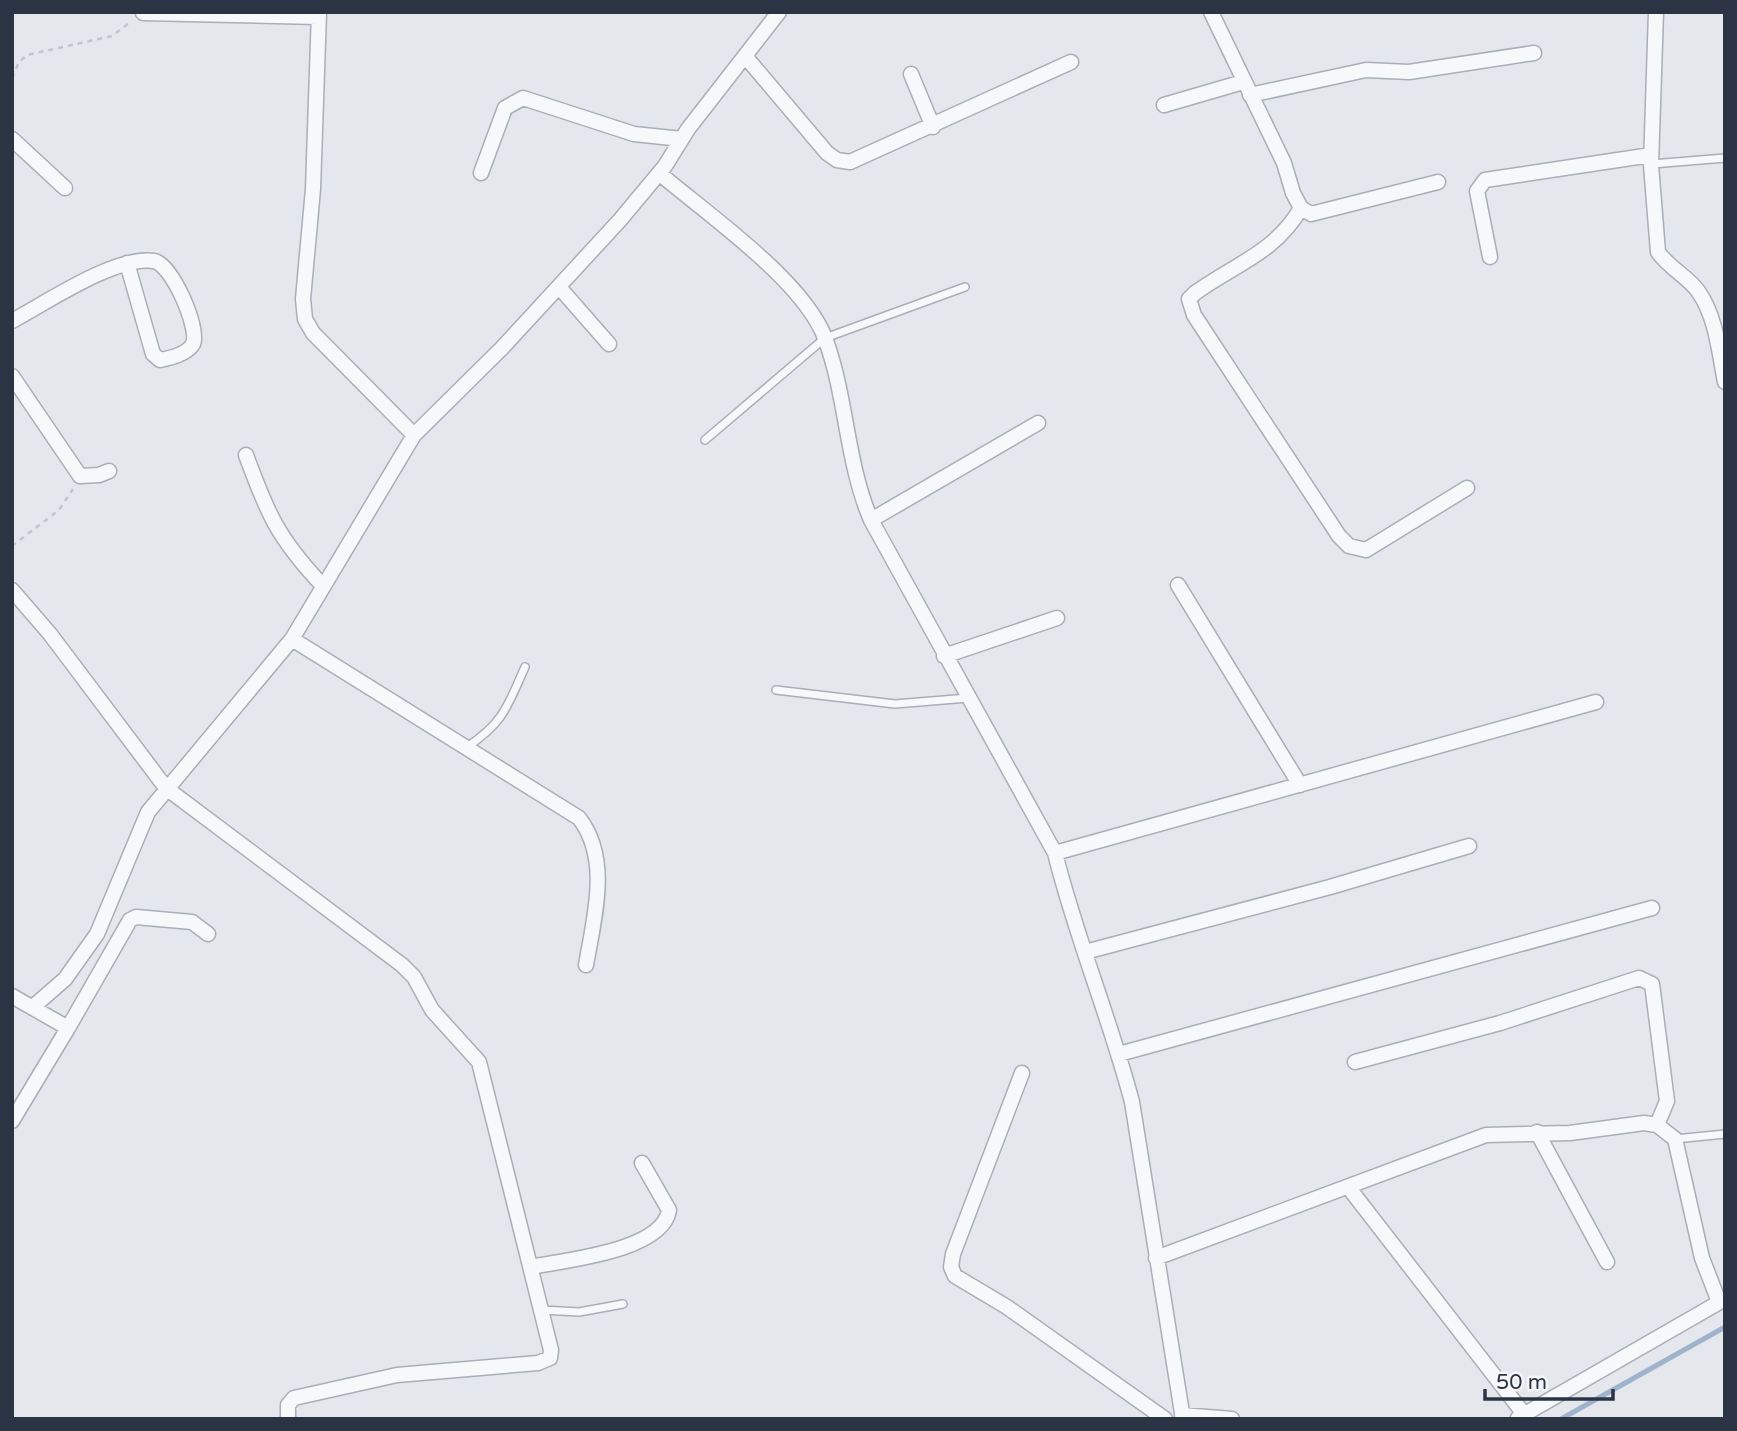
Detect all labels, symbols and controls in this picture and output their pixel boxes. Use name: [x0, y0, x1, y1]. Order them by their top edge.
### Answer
scale bar: [1485, 1358, 1613, 1402]
text: 50 m: [1496, 1370, 1547, 1395]

